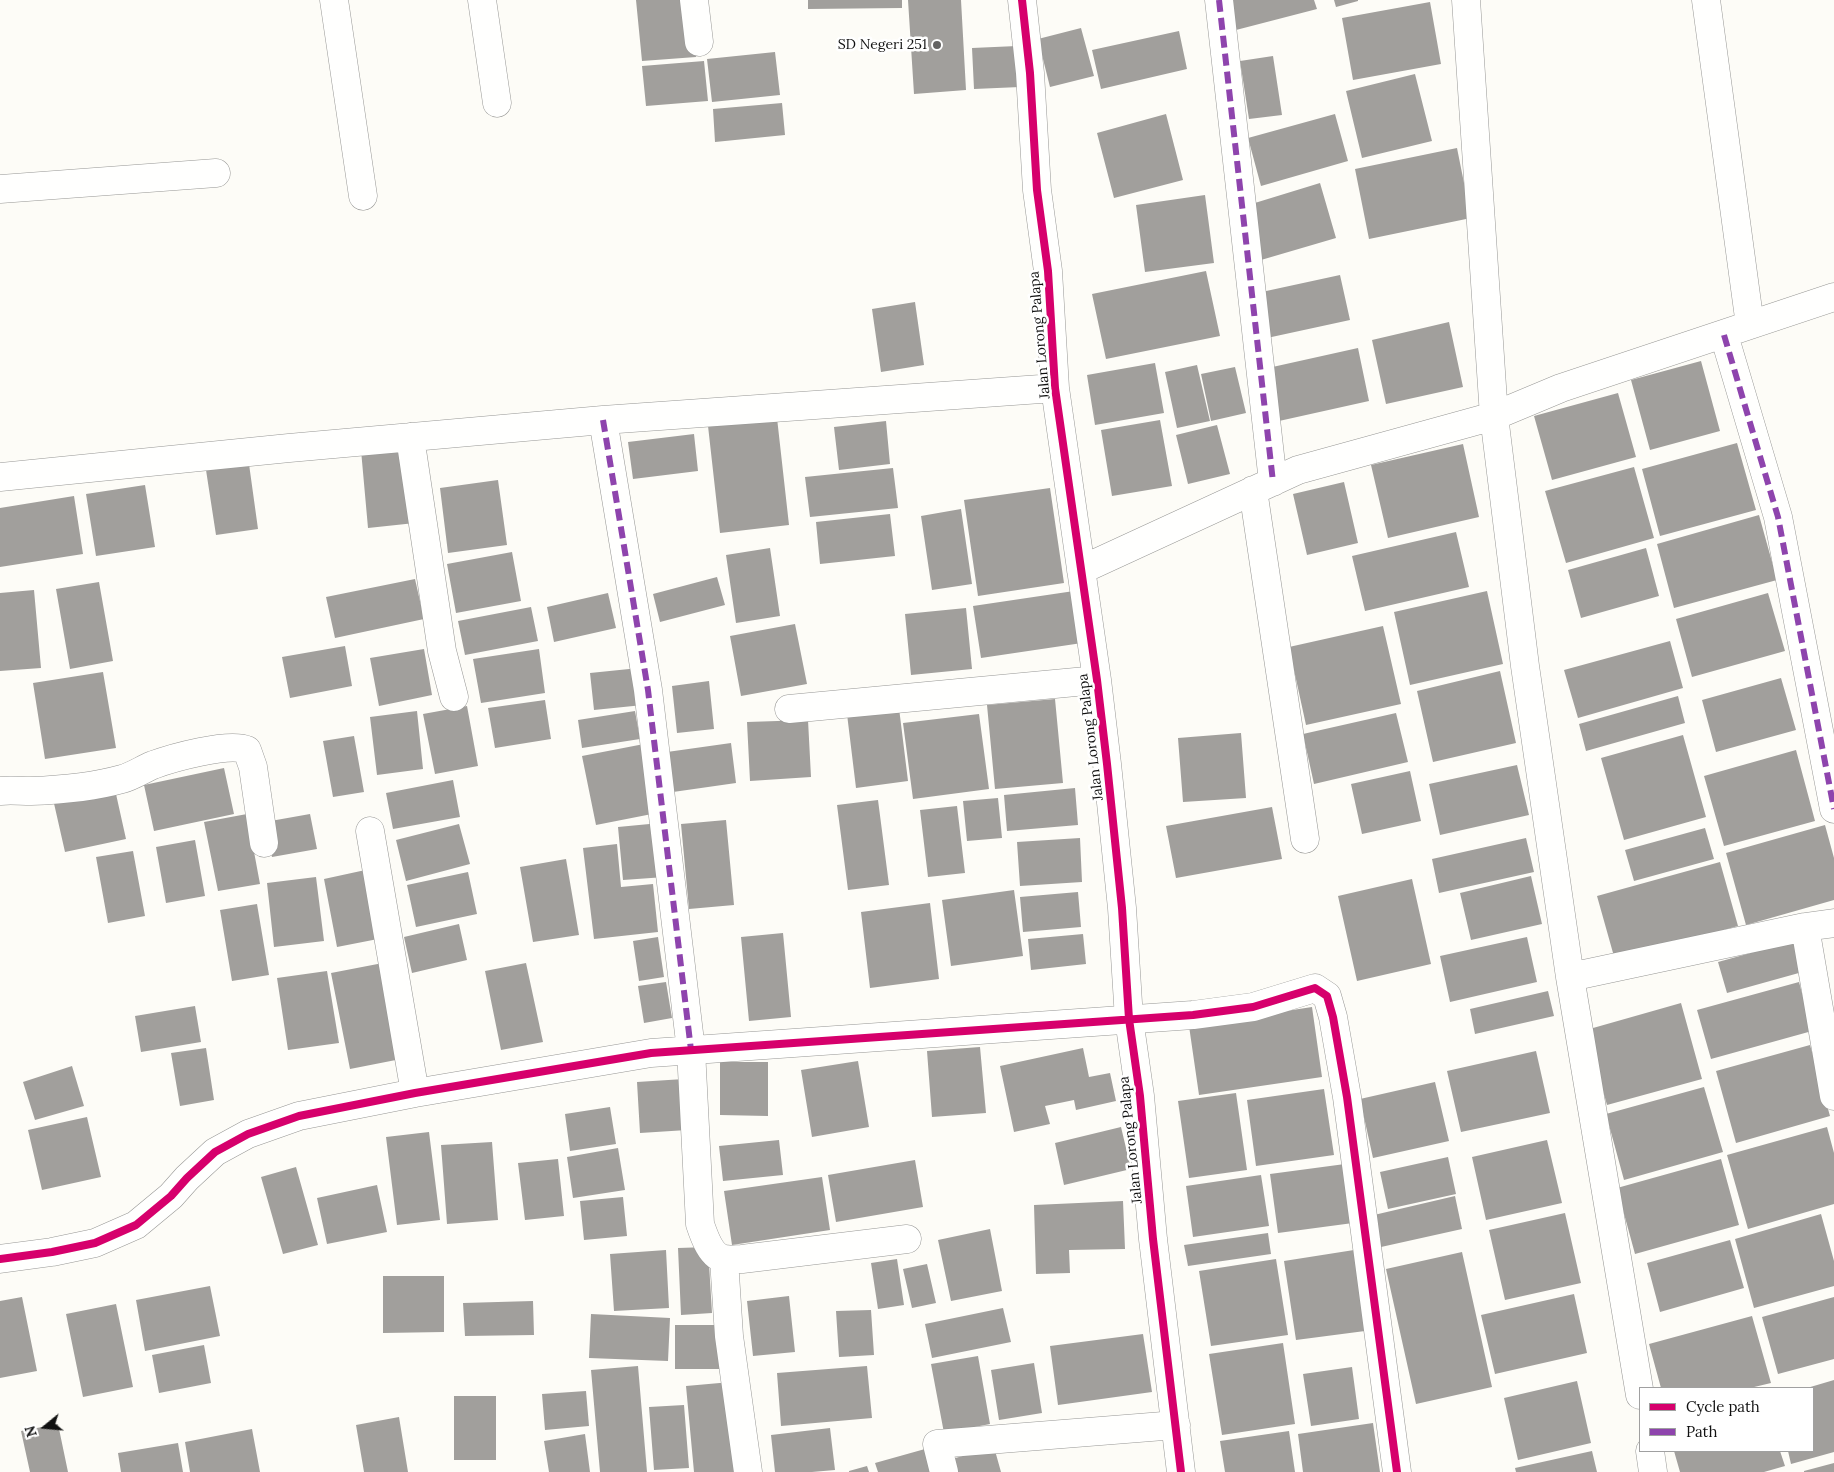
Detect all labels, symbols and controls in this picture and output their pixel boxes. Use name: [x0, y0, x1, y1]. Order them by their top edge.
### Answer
place label: SD Negeri 251: [838, 37, 927, 53]
marker: SD Negeri 251: [931, 39, 943, 51]
street label: Jalan Lorong Palapa: [1026, 270, 1054, 400]
street label: Jalan Lorong Palapa: [1075, 672, 1107, 802]
street label: Jalan Lorong Palapa: [1116, 1075, 1146, 1205]
legend: [1639, 1387, 1814, 1452]
text: Cycle path: [1686, 1397, 1760, 1416]
north arrow: [20, 1402, 70, 1452]
text: Path: [1686, 1422, 1717, 1441]
text: N: [20, 1424, 41, 1439]

